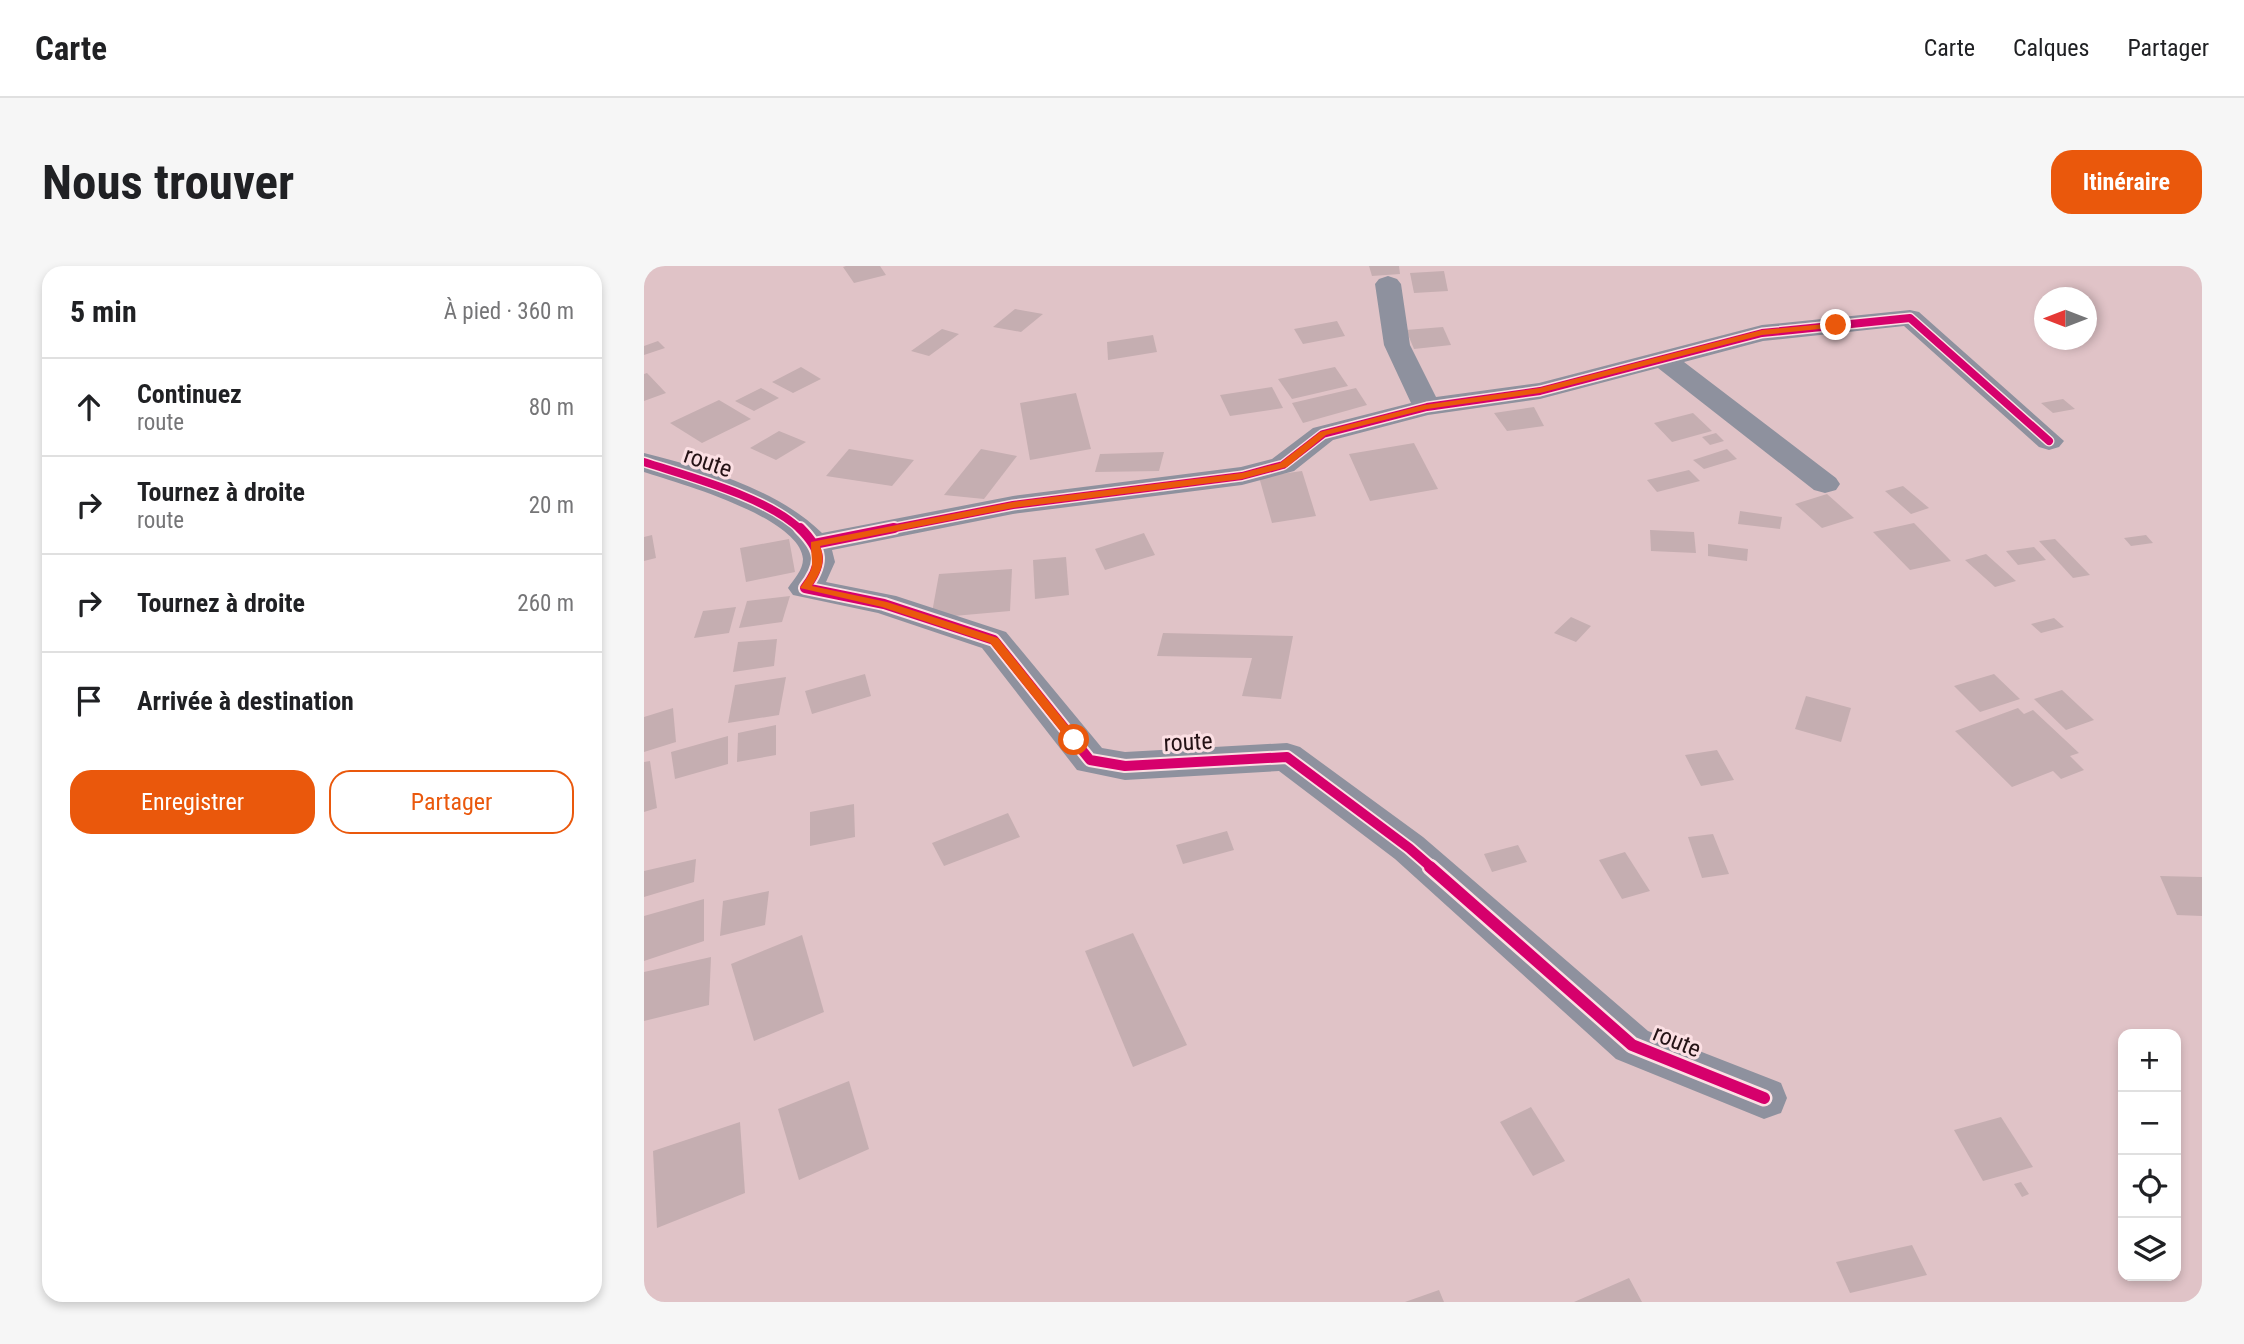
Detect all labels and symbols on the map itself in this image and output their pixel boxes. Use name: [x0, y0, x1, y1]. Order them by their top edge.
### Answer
north arrow: [2034, 287, 2097, 350]
route end: [1820, 309, 1851, 340]
street label: route: [680, 441, 736, 483]
route start: [1058, 724, 1089, 755]
street label: route: [1163, 727, 1213, 757]
street label: route: [1649, 1019, 1705, 1063]

